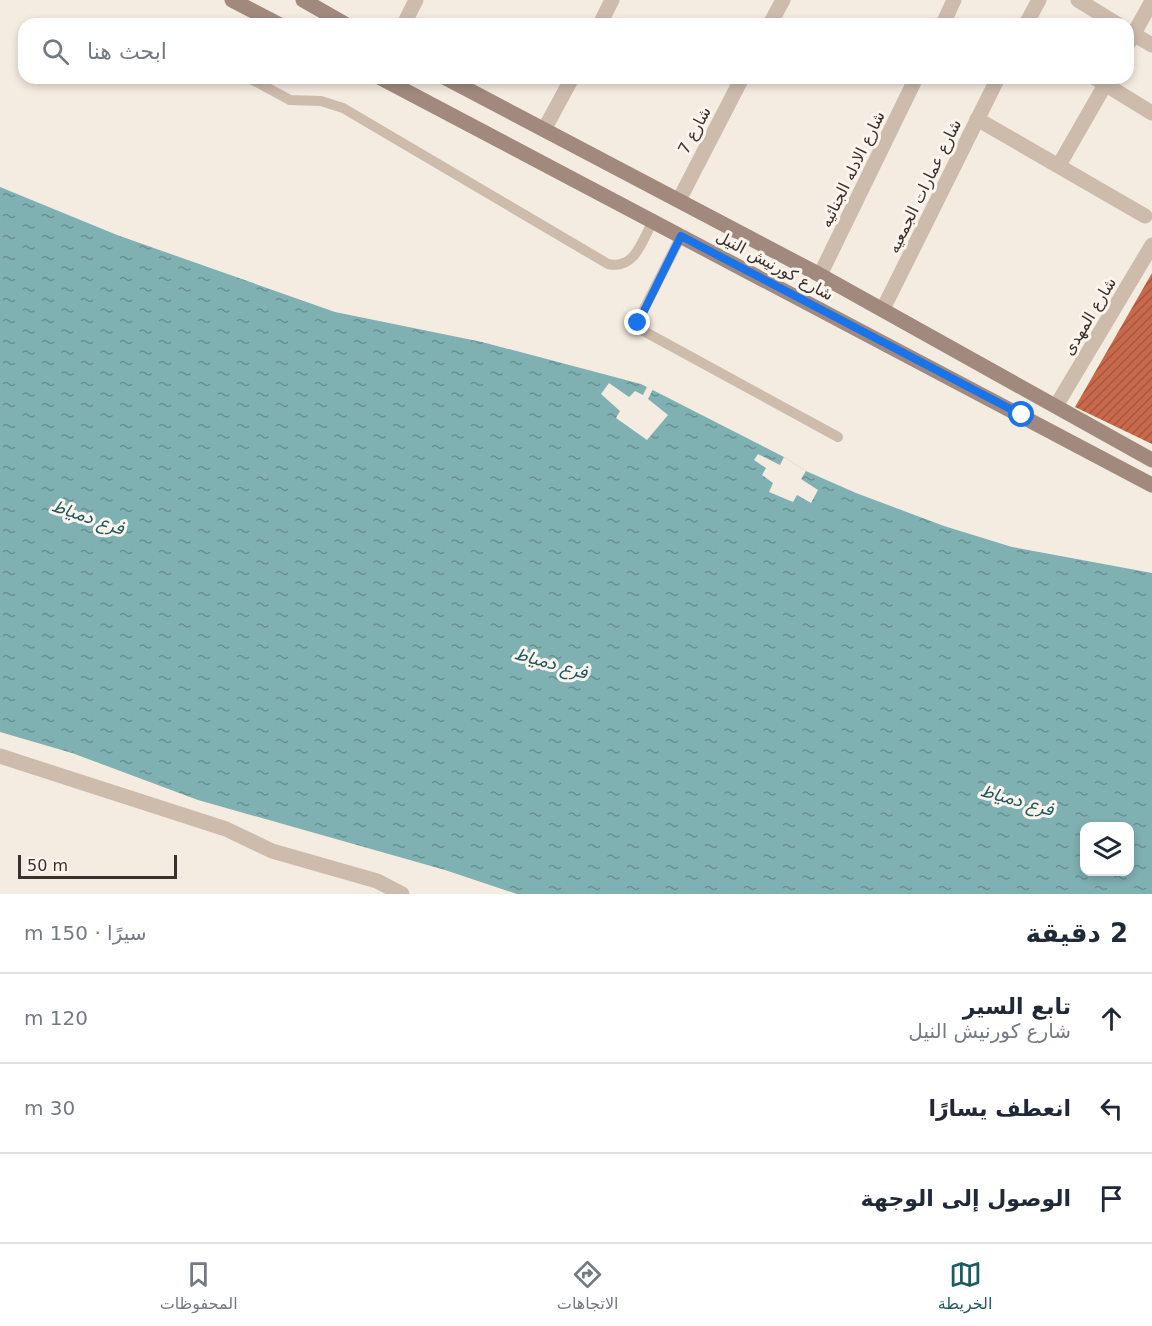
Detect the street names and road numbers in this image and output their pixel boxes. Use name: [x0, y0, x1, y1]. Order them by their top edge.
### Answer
street label: شارع 7: [674, 103, 716, 158]
street label: شارع الادله الجنائيه: [816, 108, 890, 231]
street label: شارع عمارات الجمعيه: [884, 116, 966, 257]
street label: شارع كورنيش النيل: [712, 227, 837, 305]
street label: شارع المهدى: [1059, 274, 1121, 359]

